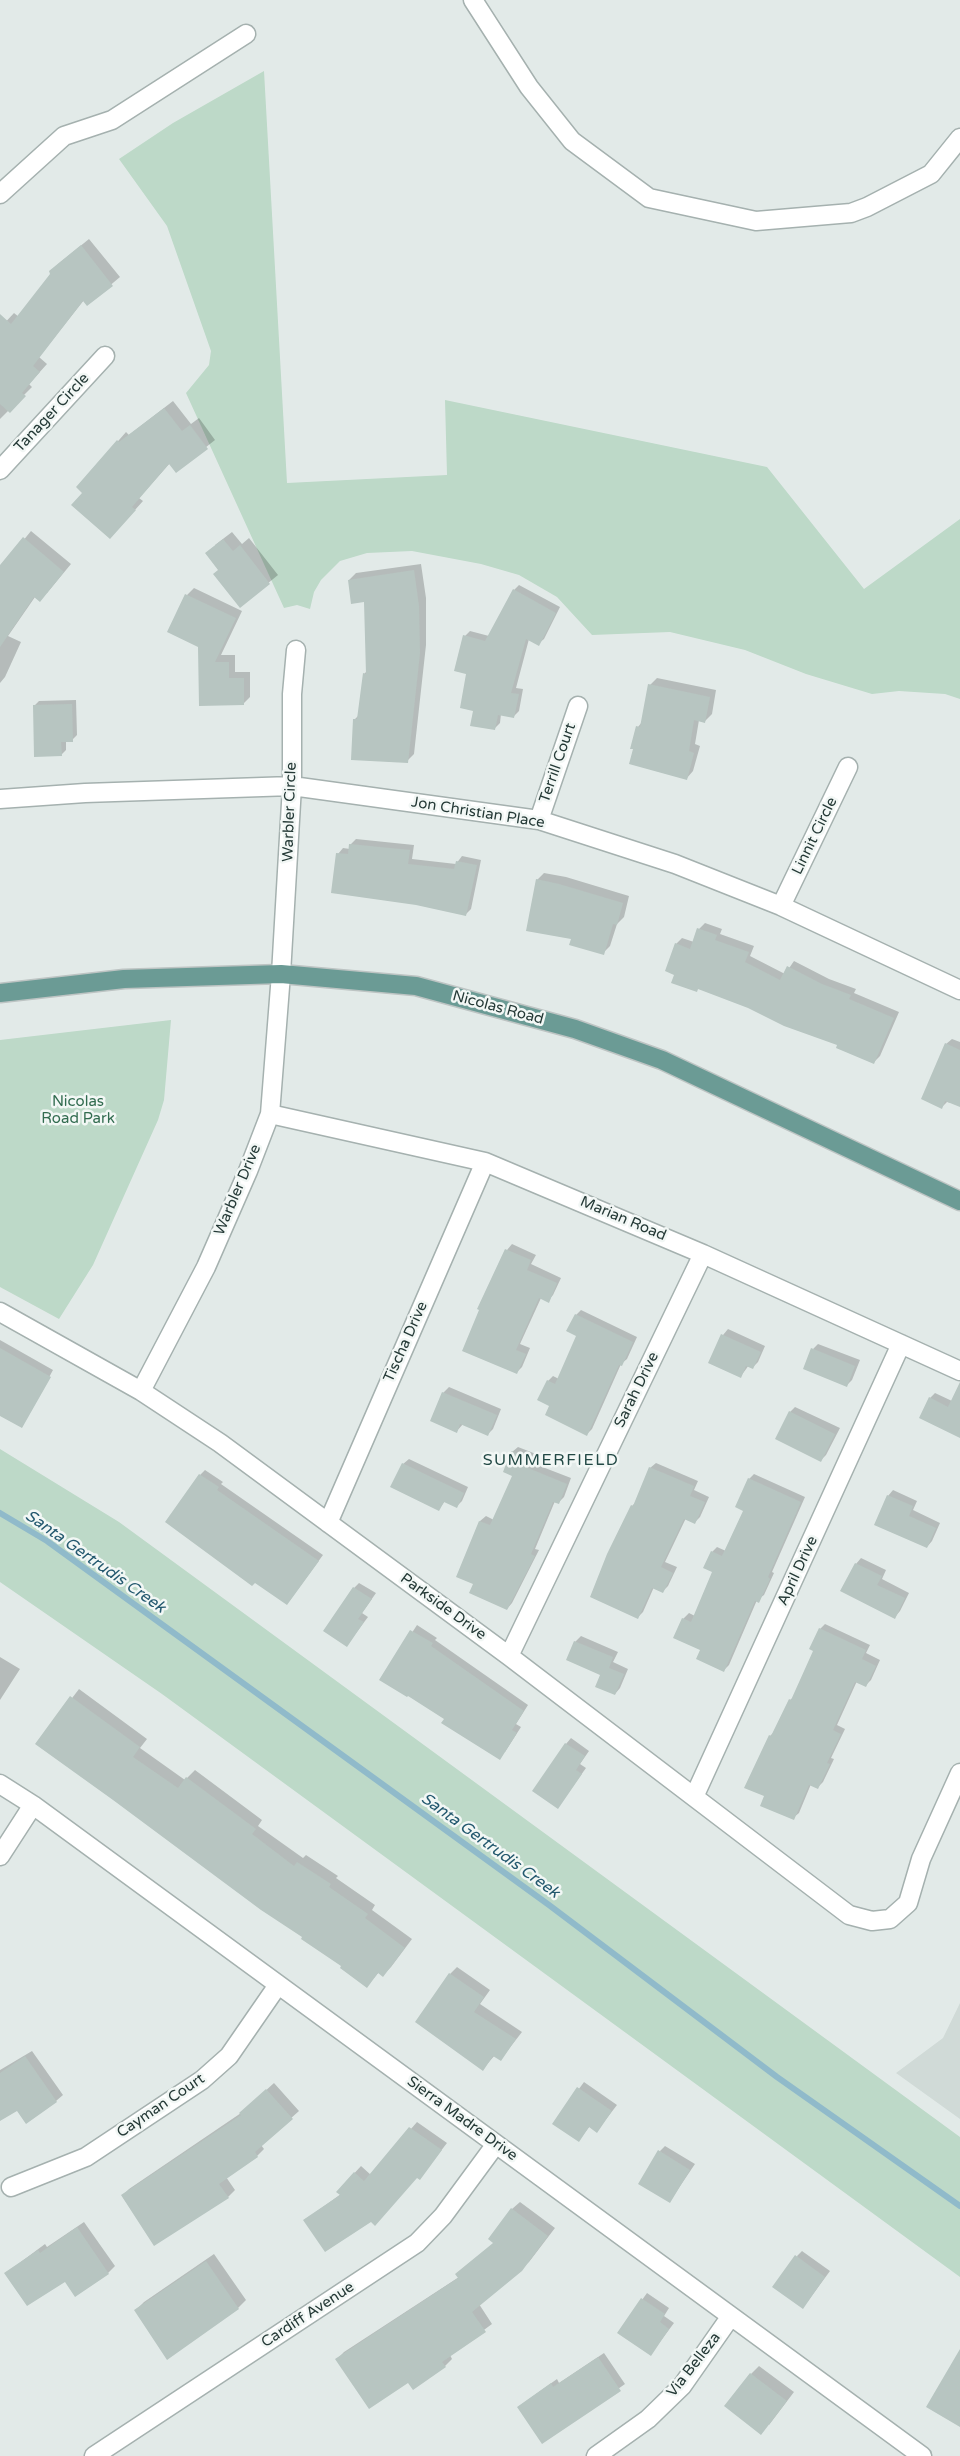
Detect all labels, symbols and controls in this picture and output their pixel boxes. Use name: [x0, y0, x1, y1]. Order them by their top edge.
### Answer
street label: Tanager Circle: [11, 370, 93, 456]
street label: Terrill Court: [536, 721, 580, 805]
street label: Warbler Circle: [279, 762, 301, 862]
street label: Jon Christian Place: [410, 794, 546, 832]
street label: Linnit Circle: [789, 794, 841, 878]
street label: Nicolas Road: [450, 987, 546, 1029]
park label: Nicolas Road Park: [41, 1093, 115, 1128]
street label: Warbler Drive: [211, 1142, 265, 1238]
street label: Marian Road: [577, 1193, 669, 1245]
street label: Tischa Drive: [380, 1299, 432, 1385]
street label: Sarah Drive: [611, 1349, 663, 1431]
district label: SUMMERFIELD: [483, 1451, 619, 1471]
water label: Santa Gertrudis Creek: [21, 1506, 169, 1618]
street label: April Drive: [774, 1533, 822, 1609]
street label: Parkside Drive: [397, 1570, 489, 1644]
water label: Santa Gertrudis Creek: [417, 1789, 563, 1903]
street label: Cayman Court: [114, 2070, 208, 2142]
street label: Sierra Madre Drive: [403, 2073, 521, 2165]
street label: Cardiff Avenue: [258, 2278, 358, 2352]
street label: Via Belleza: [663, 2329, 725, 2401]

